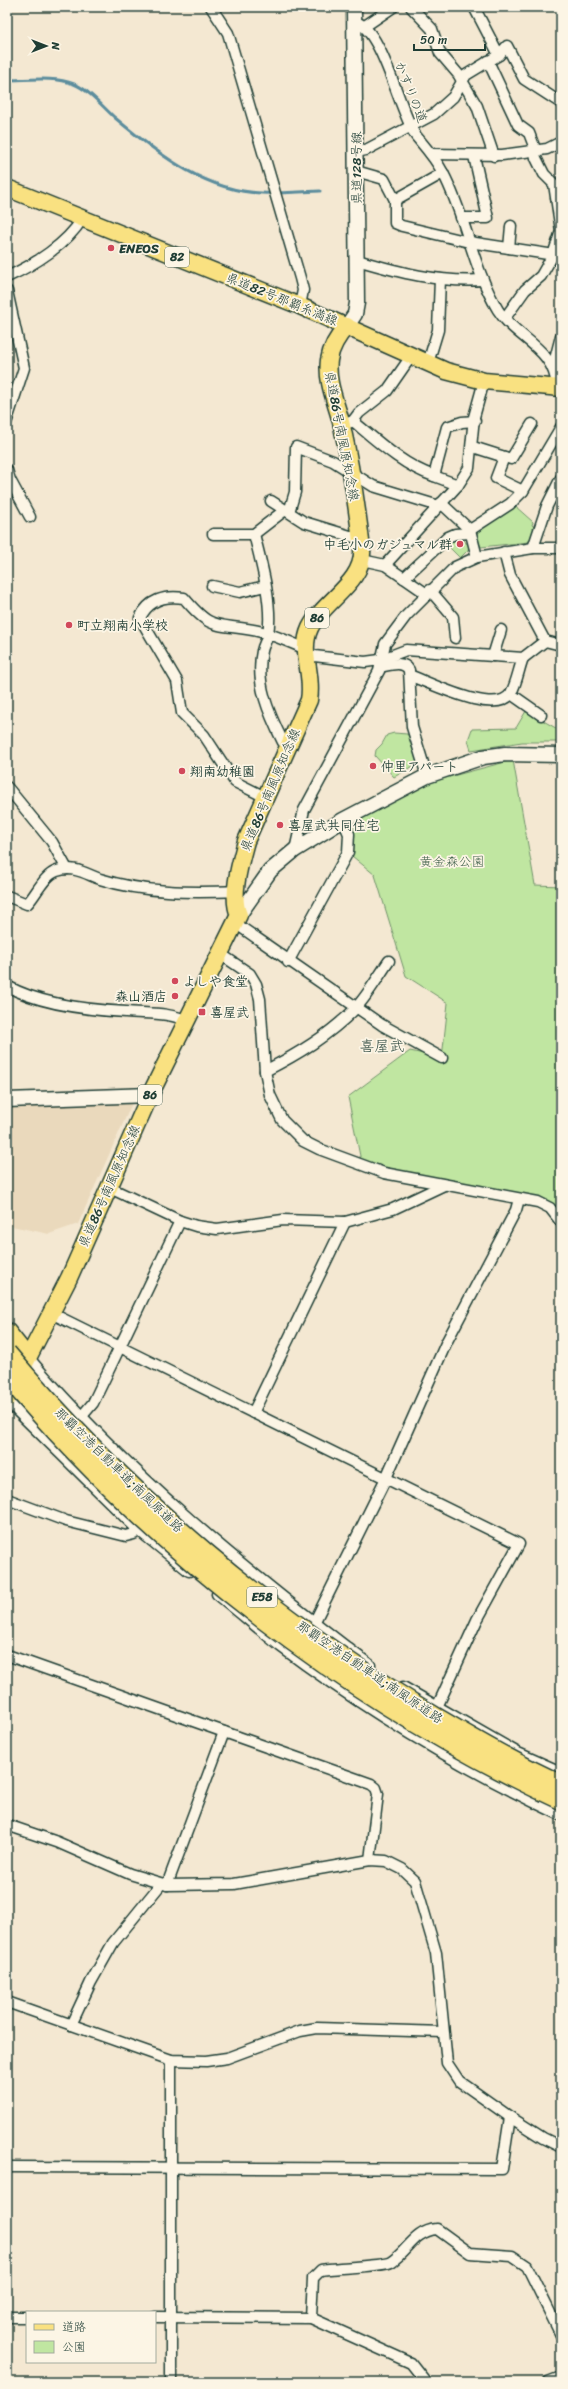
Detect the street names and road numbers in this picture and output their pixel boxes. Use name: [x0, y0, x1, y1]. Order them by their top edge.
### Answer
street label: かすりの道: [388, 58, 434, 126]
street label: 県道128号線: [345, 131, 368, 204]
road number: 82: [165, 247, 189, 267]
street label: 県道82号那覇糸満線: [222, 266, 343, 332]
street label: 県道86号南風原知念線: [318, 369, 366, 504]
road number: 86: [305, 608, 329, 628]
street label: 県道86号南風原知念線: [234, 724, 307, 855]
road number: 86: [138, 1085, 162, 1105]
street label: 県道86号南風原知念線: [72, 1120, 147, 1251]
street label: 那覇空港自動車道;南風原道路: [49, 1402, 189, 1538]
road number: E58: [247, 1587, 277, 1607]
street label: 那覇空港自動車道;南風原道路: [292, 1614, 448, 1730]

